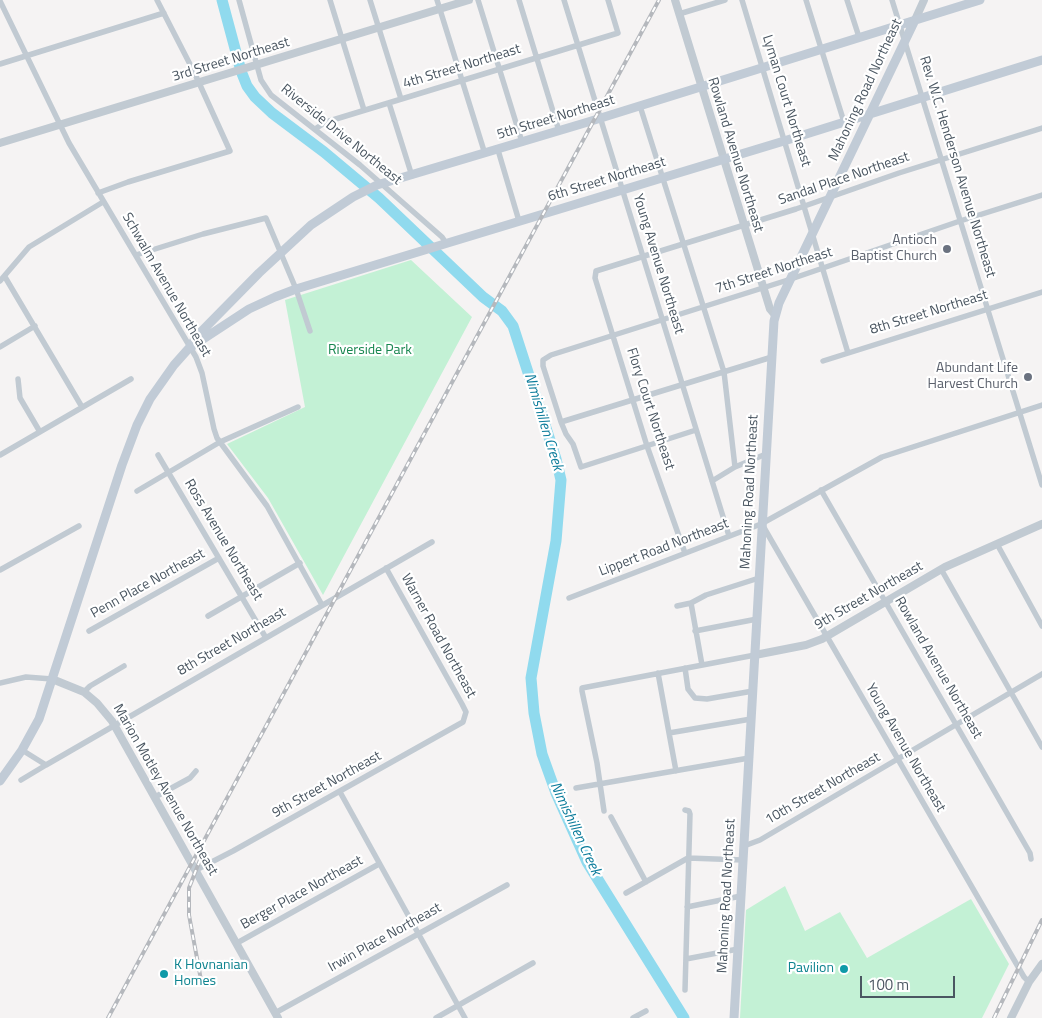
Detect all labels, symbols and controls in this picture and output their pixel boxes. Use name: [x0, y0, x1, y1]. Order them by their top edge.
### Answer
street label: Mahoning Road Northeast: [826, 16, 906, 164]
street label: Lyman Court Northeast: [758, 33, 814, 169]
street label: 3rd Street Northeast: [170, 34, 292, 86]
street label: 4th Street Northeast: [401, 41, 523, 93]
street label: Rev. W.C. Henderson Avenue Northeast: [915, 54, 999, 280]
street label: Rowland Avenue Northeast: [703, 75, 767, 235]
street label: Riverside Drive Northeast: [277, 81, 405, 189]
street label: 5th Street Northeast: [495, 92, 617, 144]
street label: Sandal Place Northeast: [776, 149, 912, 209]
street label: 6th Street Northeast: [546, 154, 668, 206]
street label: Young Avenue Northeast: [629, 192, 687, 336]
street label: Schwalm Avenue Northeast: [118, 210, 214, 360]
place label: Antioch Baptist Church: [851, 233, 937, 266]
marker: Antioch Baptist Church: [941, 243, 953, 255]
street label: 7th Street Northeast: [713, 244, 835, 298]
street label: 8th Street Northeast: [868, 287, 990, 339]
park label: Riverside Park: [328, 343, 412, 359]
street label: Flory Court Northeast: [622, 346, 678, 472]
place label: Abundant Life Harvest Church: [928, 361, 1018, 394]
water label: Nimishillen Creek: [520, 371, 566, 473]
marker: Abundant Life Harvest Church: [1022, 371, 1034, 383]
street label: Mahoning Road Northeast: [738, 414, 762, 570]
street label: Ross Avenue Northeast: [180, 476, 266, 604]
street label: Lippert Road Northeast: [597, 516, 731, 580]
street label: Penn Place Northeast: [88, 546, 208, 622]
street label: 9th Street Northeast: [812, 558, 926, 634]
street label: Warner Road Northeast: [397, 571, 479, 701]
street label: Rowland Avenue Northeast: [890, 594, 986, 742]
street label: 8th Street Northeast: [175, 604, 289, 680]
street label: Young Avenue Northeast: [861, 681, 949, 815]
street label: Marion Motley Avenue Northeast: [109, 701, 221, 879]
street label: 9th Street Northeast: [270, 748, 384, 822]
street label: 10th Street Northeast: [763, 749, 883, 829]
water label: Nimishillen Creek: [545, 779, 605, 879]
street label: Mahoning Road Northeast: [715, 818, 739, 974]
street label: Berger Place Northeast: [238, 852, 366, 934]
street label: Irwin Place Northeast: [325, 900, 445, 976]
place label: K Hovnanian Homes: [174, 958, 248, 990]
place label: Pavilion: [788, 961, 834, 977]
marker: Pavilion: [838, 963, 850, 975]
scale bar: [862, 966, 957, 998]
marker: K Hovnanian Homes: [158, 968, 170, 980]
text: 100 m: [868, 973, 909, 996]

